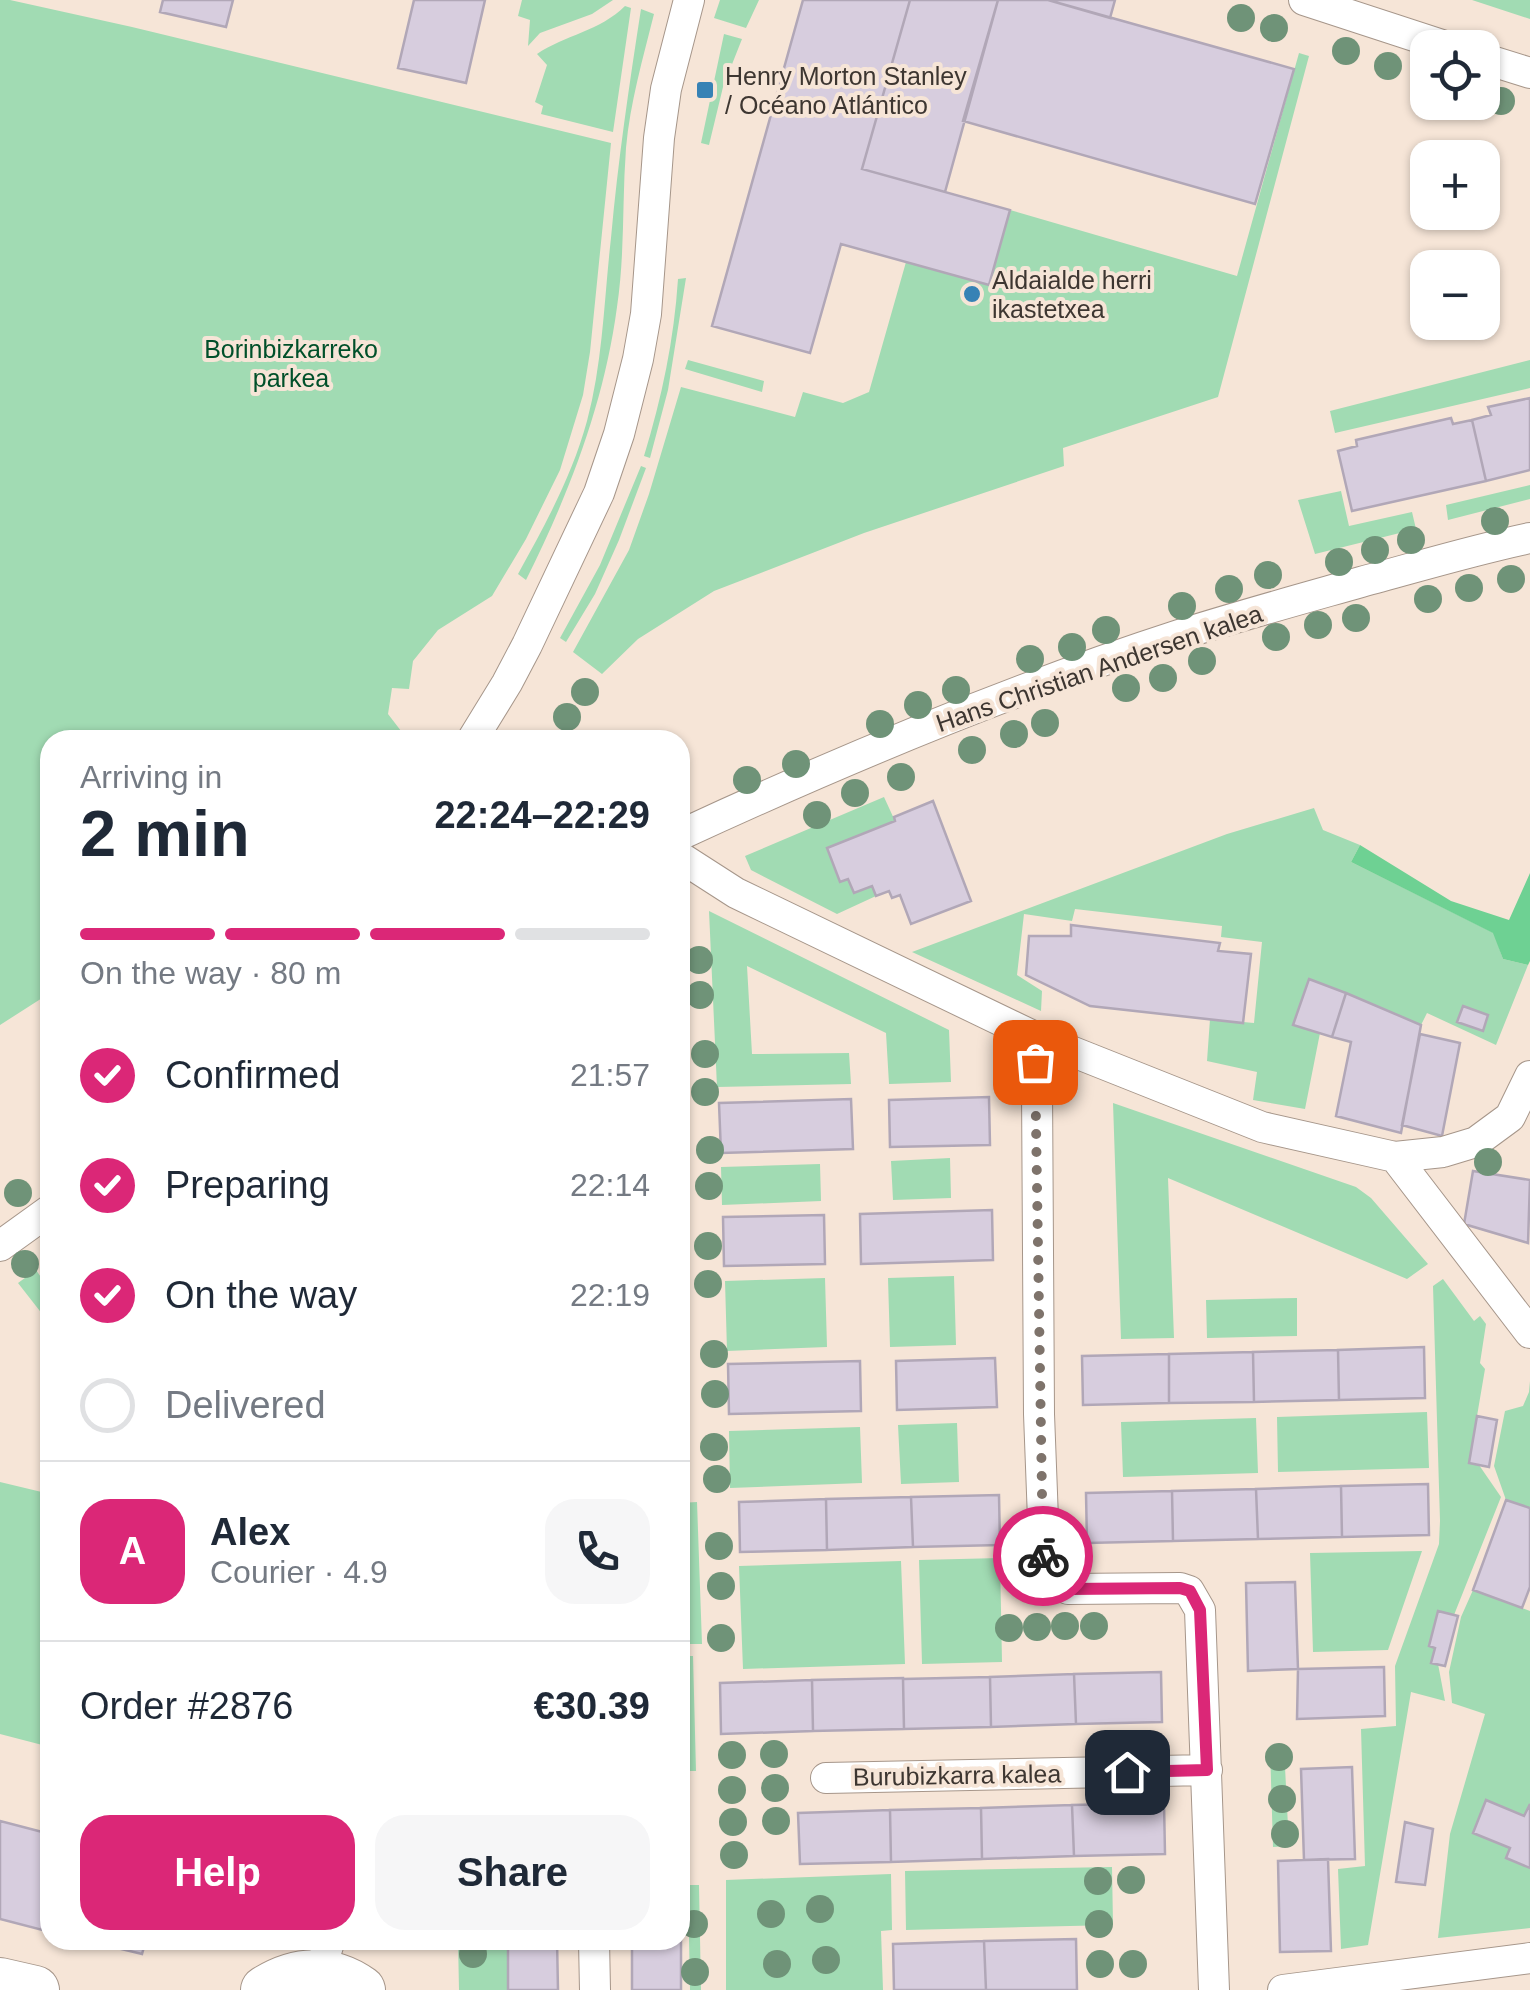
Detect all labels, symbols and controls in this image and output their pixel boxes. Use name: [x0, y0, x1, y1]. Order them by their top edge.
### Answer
map controls: [1410, 30, 1500, 340]
button: locate: [1410, 30, 1500, 120]
place label: Henry Morton Stanley / Océano Atlántico: [725, 62, 967, 119]
marker: Henry Morton Stanley / Océano Atlántico: [694, 79, 716, 101]
button: +: [1410, 140, 1500, 230]
button: −: [1410, 250, 1500, 340]
place label: Aldaialde herri ikastetxea: [992, 266, 1152, 323]
marker: Aldaialde herri ikastetxea: [961, 283, 983, 305]
park label: Borinbizkarreko parkea: [204, 335, 378, 392]
street label: Hans Christian Andersen kalea: [932, 599, 1266, 737]
text: Arriving in: [80, 759, 222, 795]
text: 22:24–22:29: [434, 794, 650, 836]
text: 2 min: [80, 797, 250, 870]
text: On the way · 80 m: [80, 955, 341, 991]
pin: [993, 1020, 1078, 1105]
icon: bag: [1008, 1035, 1063, 1090]
icon: check: [80, 1048, 135, 1103]
text: Confirmed: [165, 1054, 340, 1096]
text: 21:57: [570, 1057, 650, 1093]
icon: check: [80, 1158, 135, 1213]
text: Preparing: [165, 1164, 330, 1206]
text: 22:14: [570, 1167, 650, 1203]
icon: check: [80, 1268, 135, 1323]
text: On the way: [165, 1274, 357, 1316]
text: 22:19: [570, 1277, 650, 1313]
text: Delivered: [165, 1384, 326, 1426]
button: phone: [545, 1499, 650, 1604]
courier: [993, 1506, 1093, 1606]
text: Alex: [210, 1511, 290, 1553]
icon: bike: [1016, 1529, 1071, 1584]
text: A: [119, 1530, 146, 1572]
text: Courier · 4.9: [210, 1554, 388, 1590]
text: Order #2876: [80, 1685, 293, 1727]
text: €30.39: [534, 1685, 650, 1727]
pin: [1085, 1730, 1170, 1815]
icon: home: [1100, 1745, 1155, 1800]
street label: Burubizkarra kalea: [853, 1759, 1062, 1791]
button: Help: [80, 1815, 355, 1930]
button: Share: [375, 1815, 650, 1930]

